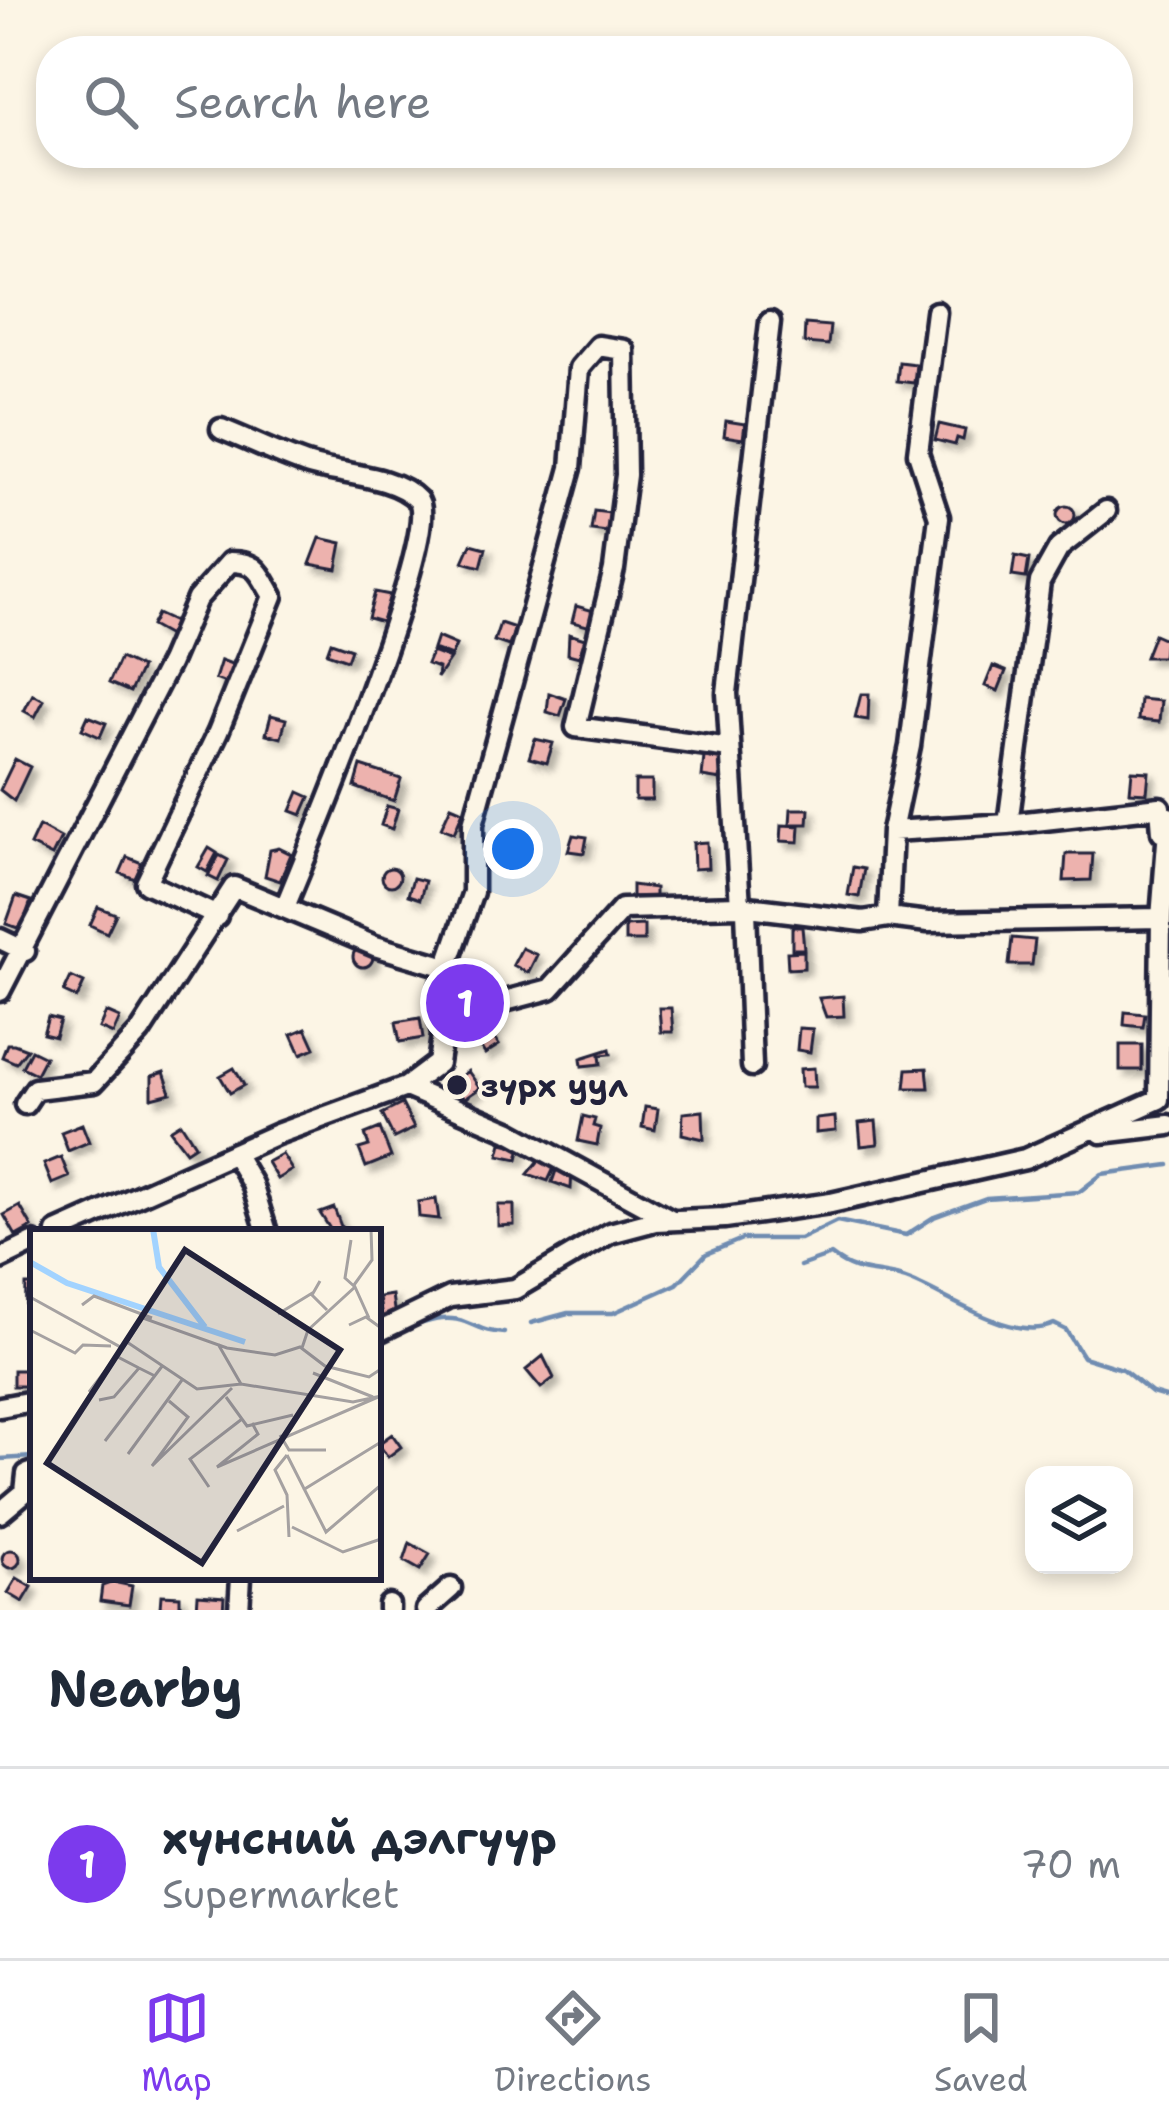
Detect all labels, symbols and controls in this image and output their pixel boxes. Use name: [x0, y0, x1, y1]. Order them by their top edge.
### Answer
search box: [36, 36, 1133, 168]
icon: search: [78, 69, 144, 135]
text: Search here: [174, 72, 431, 132]
your location: [483, 819, 543, 879]
pin: 1: [426, 958, 504, 1048]
place label: зүрх уул: [481, 1063, 628, 1108]
marker: зүрх уул: [444, 1072, 470, 1098]
inset map: [30, 1229, 381, 1580]
map controls: [1025, 1466, 1133, 1574]
button: layers: [1025, 1466, 1133, 1574]
text: Nearby: [48, 1654, 243, 1722]
text: хүнсний дэлгүүр: [162, 1808, 557, 1868]
text: 1: [78, 1838, 96, 1890]
text: 70 m: [1020, 1838, 1121, 1890]
text: Supermarket: [162, 1868, 400, 1920]
tab: Map: [141, 1985, 212, 2102]
tab: Directions: [494, 1985, 652, 2102]
tab: Saved: [934, 1985, 1028, 2102]

